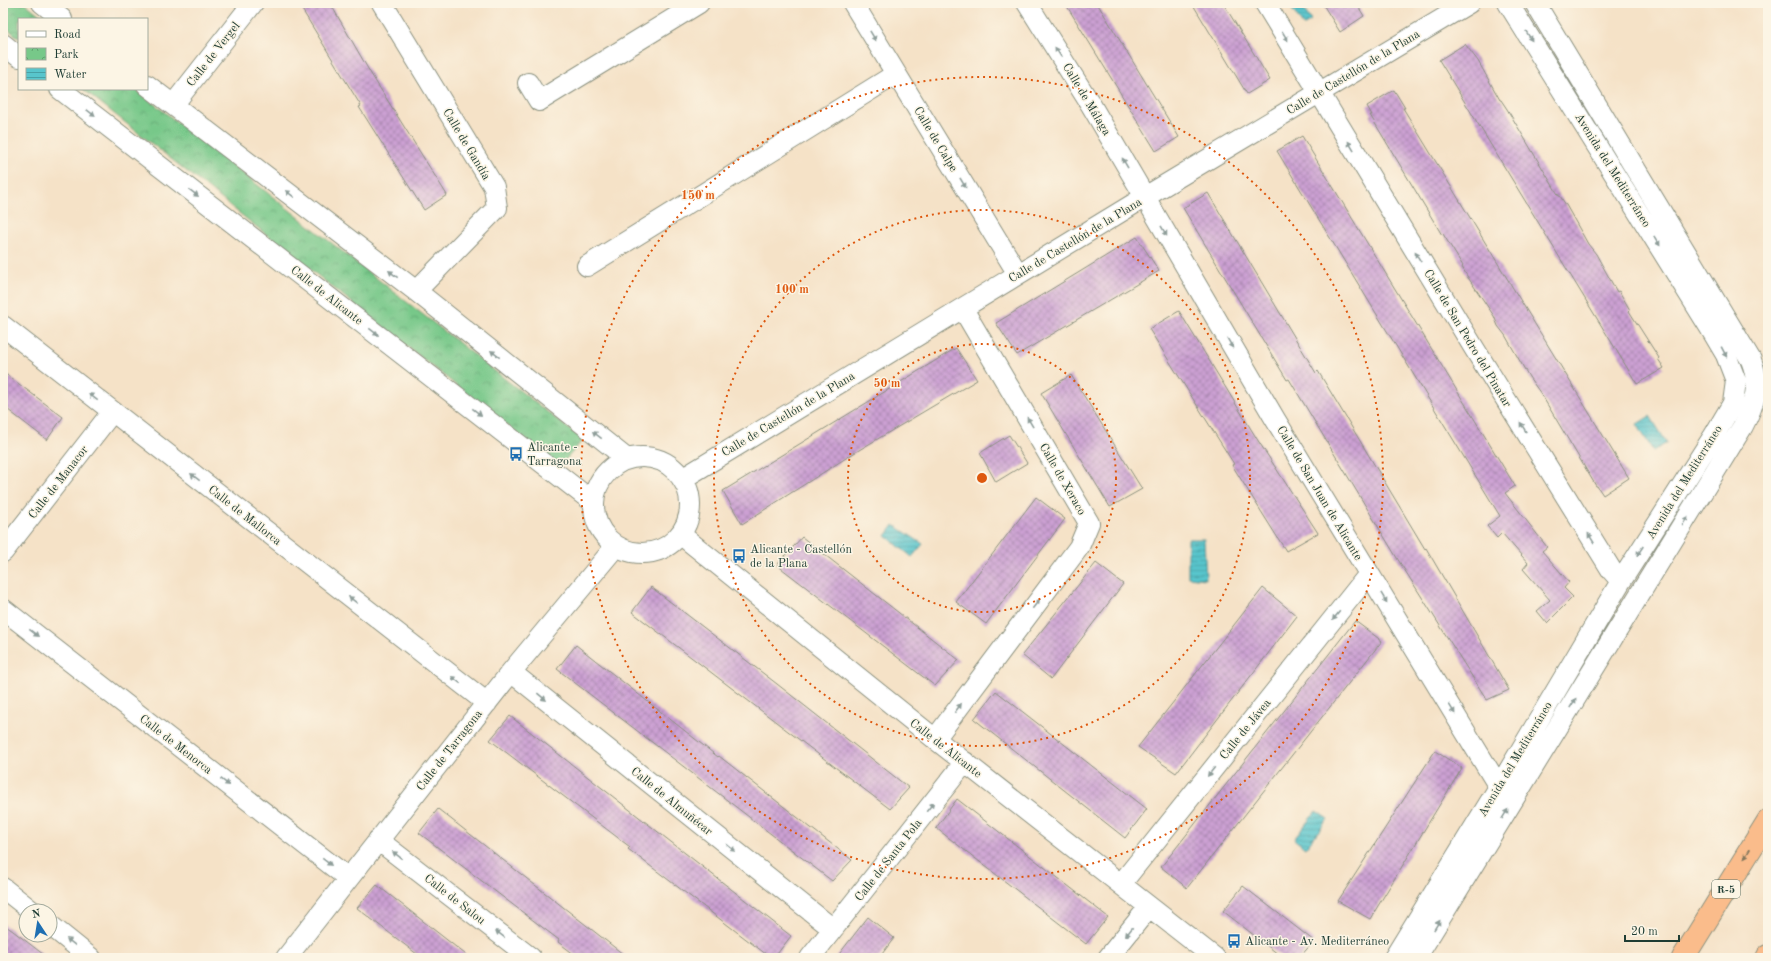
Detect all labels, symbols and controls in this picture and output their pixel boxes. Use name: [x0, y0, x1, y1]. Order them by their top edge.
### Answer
legend: [18, 18, 148, 90]
street label: Calle de Vergel: [185, 20, 243, 89]
street label: Calle de Castellón de la Plana: [1285, 28, 1422, 117]
text: Road: [54, 29, 81, 41]
one-way arrow: [870, 30, 877, 42]
one-way arrow: [1281, 30, 1288, 42]
one-way arrow: [1525, 31, 1533, 41]
one-way arrow: [1054, 47, 1062, 57]
text: Park: [54, 49, 79, 61]
street label: Calle de Málaga: [1060, 61, 1112, 138]
text: Water: [54, 69, 87, 81]
street label: Calle de Calpe: [911, 105, 959, 174]
street label: Calle de Gandía: [440, 107, 492, 182]
one-way arrow: [86, 109, 97, 117]
street label: Avenida del Mediterráneo: [1572, 111, 1652, 230]
one-way arrow: [1347, 140, 1354, 152]
one-way arrow: [1122, 157, 1129, 169]
one-way arrow: [959, 178, 967, 188]
one-way arrow: [189, 188, 200, 197]
text: 150 m: [681, 189, 715, 202]
one-way arrow: [284, 190, 295, 199]
street label: Calle de Castellón de la Plana: [1007, 196, 1144, 285]
one-way arrow: [1161, 225, 1168, 237]
one-way arrow: [1653, 235, 1660, 247]
one-way arrow: [1415, 251, 1422, 263]
street label: Calle de Alicante: [288, 264, 365, 328]
street label: Calle de San Pedro del Pinatar: [1421, 268, 1513, 410]
one-way arrow: [387, 269, 398, 278]
text: 100 m: [775, 284, 809, 296]
one-way arrow: [369, 328, 380, 336]
one-way arrow: [1226, 338, 1234, 348]
one-way arrow: [1721, 347, 1728, 358]
one-way arrow: [489, 350, 500, 359]
street label: Calle de Castellón de la Plana: [720, 370, 857, 459]
text: 50 m: [874, 377, 901, 390]
one-way arrow: [88, 393, 99, 401]
one-way arrow: [472, 407, 483, 416]
one-way arrow: [1026, 417, 1034, 427]
one-way arrow: [1519, 421, 1526, 433]
street label: Avenida del Mediterráneo: [1645, 423, 1725, 542]
street label: Calle de San Juan de Alicante: [1274, 424, 1364, 563]
one-way arrow: [591, 431, 602, 439]
place label: Alicante - Tarragona: [527, 442, 582, 468]
street label: Calle de Xeraco: [1037, 442, 1088, 517]
street label: Calle de Manacor: [27, 444, 91, 521]
bus stop icon: Alicante - Tarragona: [508, 446, 524, 462]
centre of rings: [975, 471, 989, 485]
one-way arrow: [190, 473, 201, 481]
street label: Calle de Mallorca: [206, 484, 283, 548]
one-way arrow: [1681, 516, 1689, 526]
one-way arrow: [1588, 532, 1595, 544]
place label: Alicante - Castellón de la Plana: [750, 544, 852, 570]
one-way arrow: [1636, 546, 1644, 557]
bus stop icon: Alicante - Castellón de la Plana: [731, 548, 747, 564]
one-way arrow: [1380, 593, 1388, 603]
one-way arrow: [348, 595, 359, 604]
one-way arrow: [1032, 599, 1040, 610]
one-way arrow: [1332, 610, 1341, 621]
one-way arrow: [28, 629, 39, 637]
one-way arrow: [450, 675, 461, 684]
one-way arrow: [536, 692, 547, 701]
street label: Calle de Jávea: [1218, 697, 1274, 762]
one-way arrow: [1569, 697, 1576, 709]
street label: Avenida del Mediterráneo: [1477, 700, 1555, 819]
one-way arrow: [954, 703, 962, 713]
one-way arrow: [1448, 704, 1456, 714]
street label: Calle de Tarragona: [415, 708, 485, 793]
street label: Calle de Menorca: [137, 713, 214, 777]
street label: Calle de Alicante: [907, 717, 984, 781]
street label: Calle de Almuñécar: [628, 765, 714, 838]
one-way arrow: [1207, 766, 1216, 777]
one-way arrow: [219, 778, 230, 786]
one-way arrow: [925, 801, 934, 812]
one-way arrow: [1501, 808, 1508, 820]
street label: Calle de Santa Pola: [853, 817, 924, 904]
one-way arrow: [725, 843, 736, 852]
one-way arrow: [1744, 848, 1751, 860]
one-way arrow: [392, 851, 403, 859]
one-way arrow: [322, 858, 333, 866]
street label: Calle de Salou: [422, 872, 487, 927]
road number: R-5: [1712, 880, 1740, 898]
north arrow: [18, 903, 58, 943]
text: N: [31, 908, 42, 921]
scale bar: [1625, 917, 1679, 943]
one-way arrow: [1433, 919, 1440, 931]
text: 20 m: [1631, 926, 1658, 938]
one-way arrow: [1124, 927, 1133, 938]
one-way arrow: [495, 930, 506, 939]
bus stop icon: Alicante - Av. Mediterráneo: [1226, 933, 1242, 949]
place label: Alicante - Av. Mediterráneo: [1245, 936, 1389, 948]
one-way arrow: [65, 937, 76, 946]

